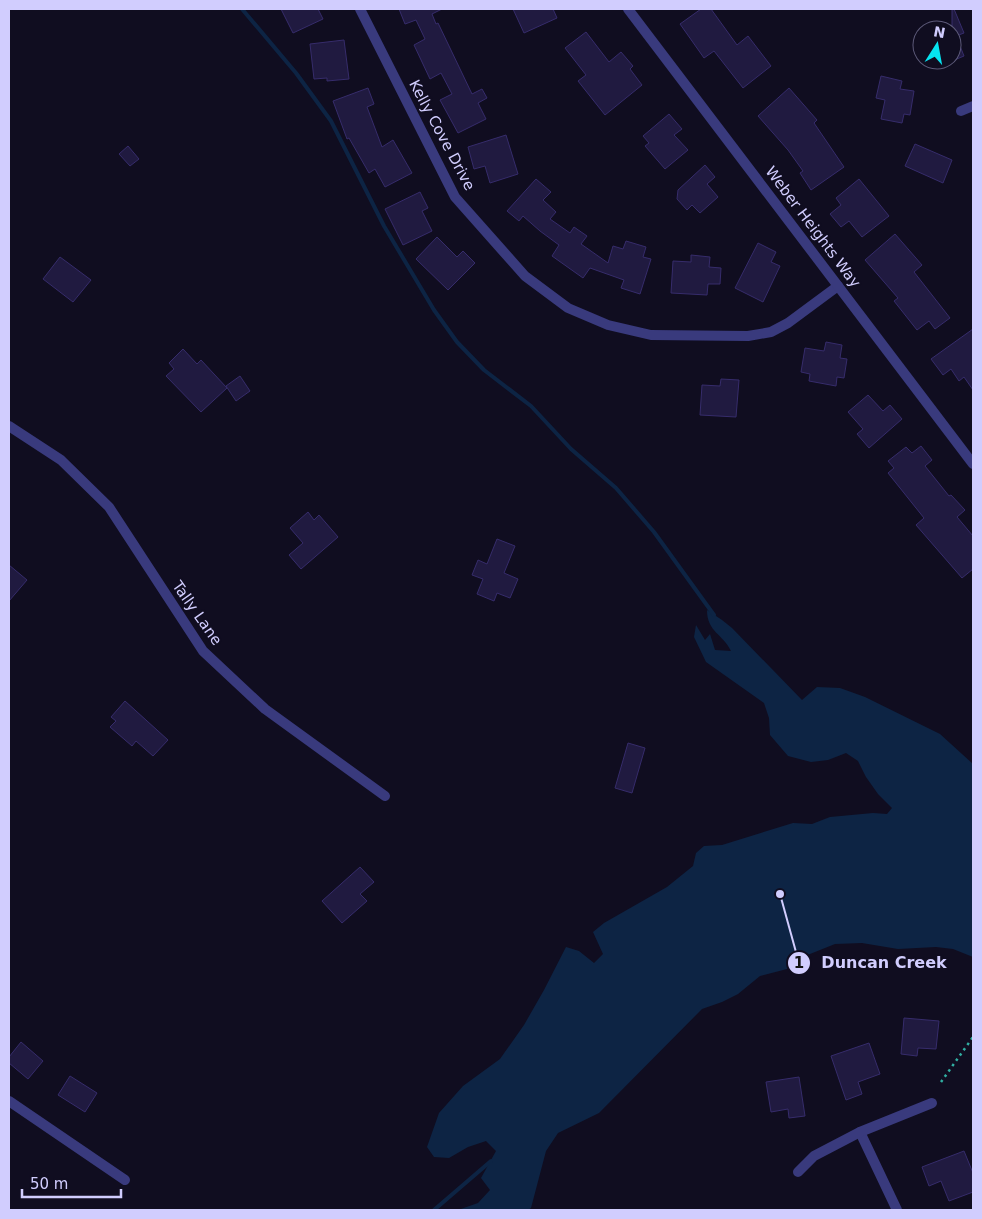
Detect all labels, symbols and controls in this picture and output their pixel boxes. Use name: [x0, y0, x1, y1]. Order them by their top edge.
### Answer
north arrow: [912, 20, 962, 70]
text: N: [932, 23, 947, 41]
street label: Kelly Cove Drive: [405, 77, 479, 193]
street label: Weber Heights Way: [762, 163, 864, 291]
street label: Tally Lane: [168, 577, 226, 649]
callout: Duncan Creek: [787, 947, 957, 978]
text: Duncan Creek: [821, 953, 947, 972]
text: 1: [794, 954, 804, 972]
scale bar: [22, 1166, 121, 1198]
text: 50 m: [30, 1175, 68, 1193]

